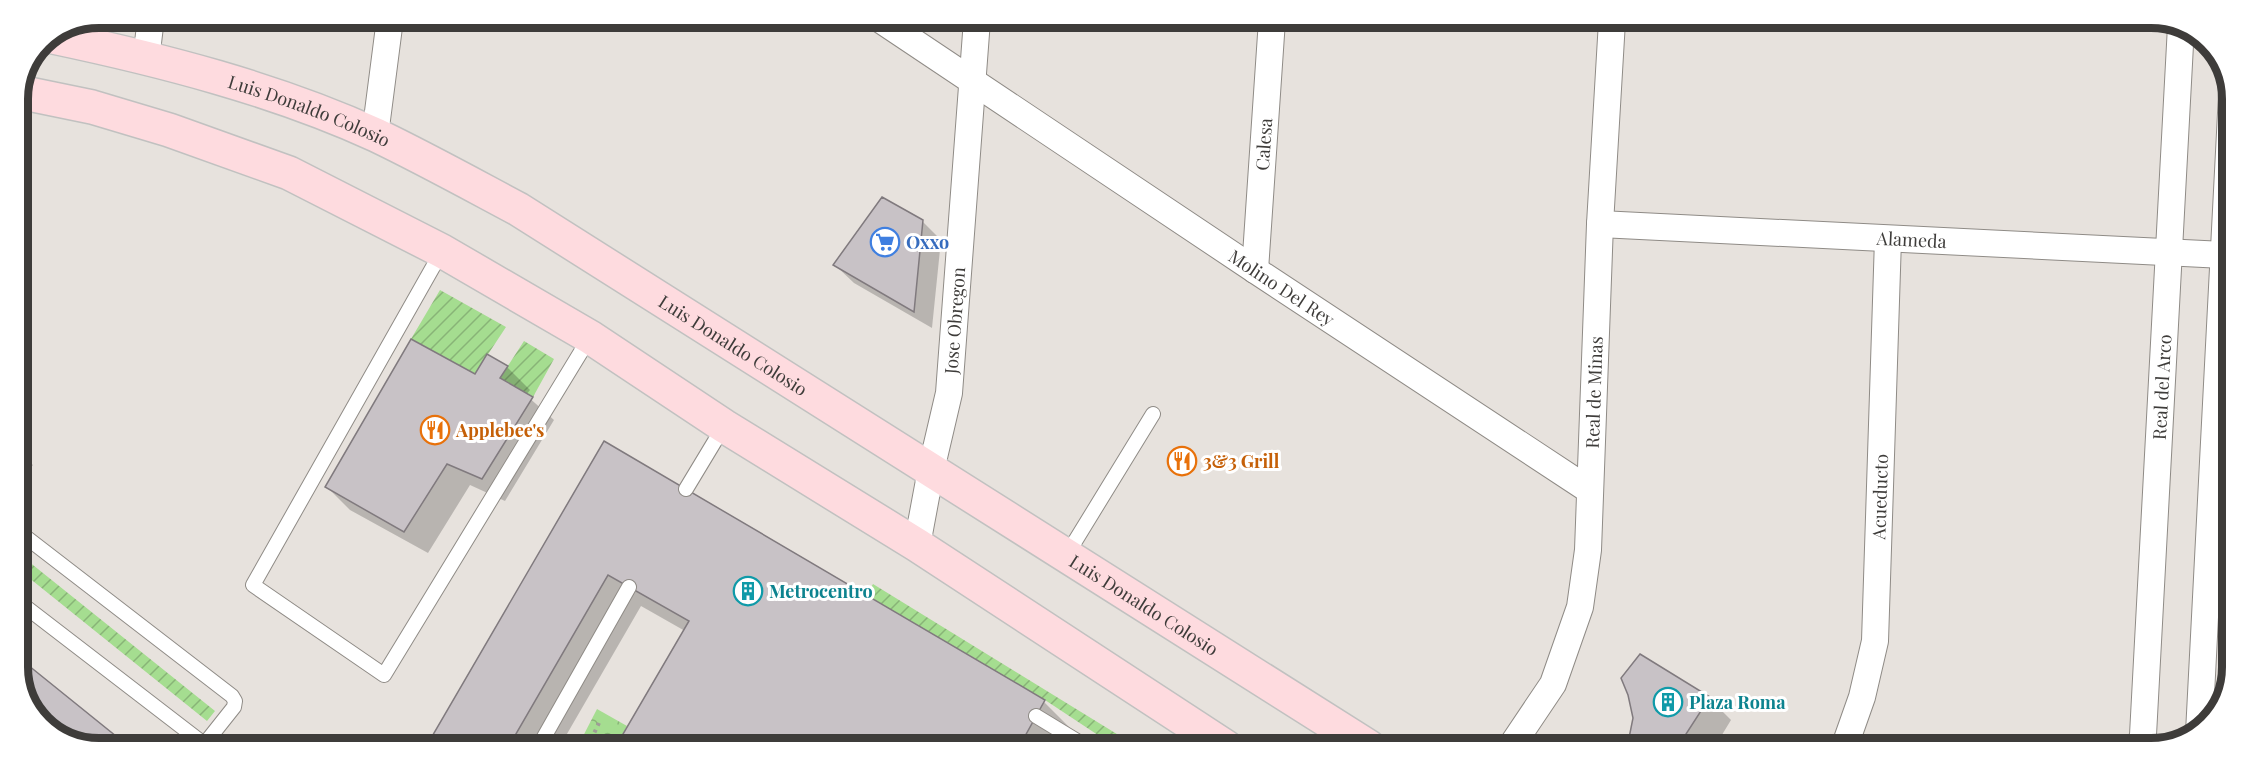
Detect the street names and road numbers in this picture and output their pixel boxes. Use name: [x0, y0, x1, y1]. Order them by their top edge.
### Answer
street label: Luis Donaldo Colosio: [225, 69, 394, 152]
street label: Calesa: [1250, 117, 1277, 171]
street label: Alameda: [1875, 226, 1947, 253]
street label: Molino Del Rey: [1224, 244, 1339, 331]
street label: Jose Obregon: [938, 266, 970, 376]
street label: Luis Donaldo Colosio: [654, 289, 812, 401]
street label: Real del Arco: [2147, 334, 2176, 440]
street label: Real de Minas: [1580, 336, 1608, 449]
street label: Acueducto: [1866, 453, 1893, 541]
street label: Luis Donaldo Colosio: [1065, 549, 1223, 661]

